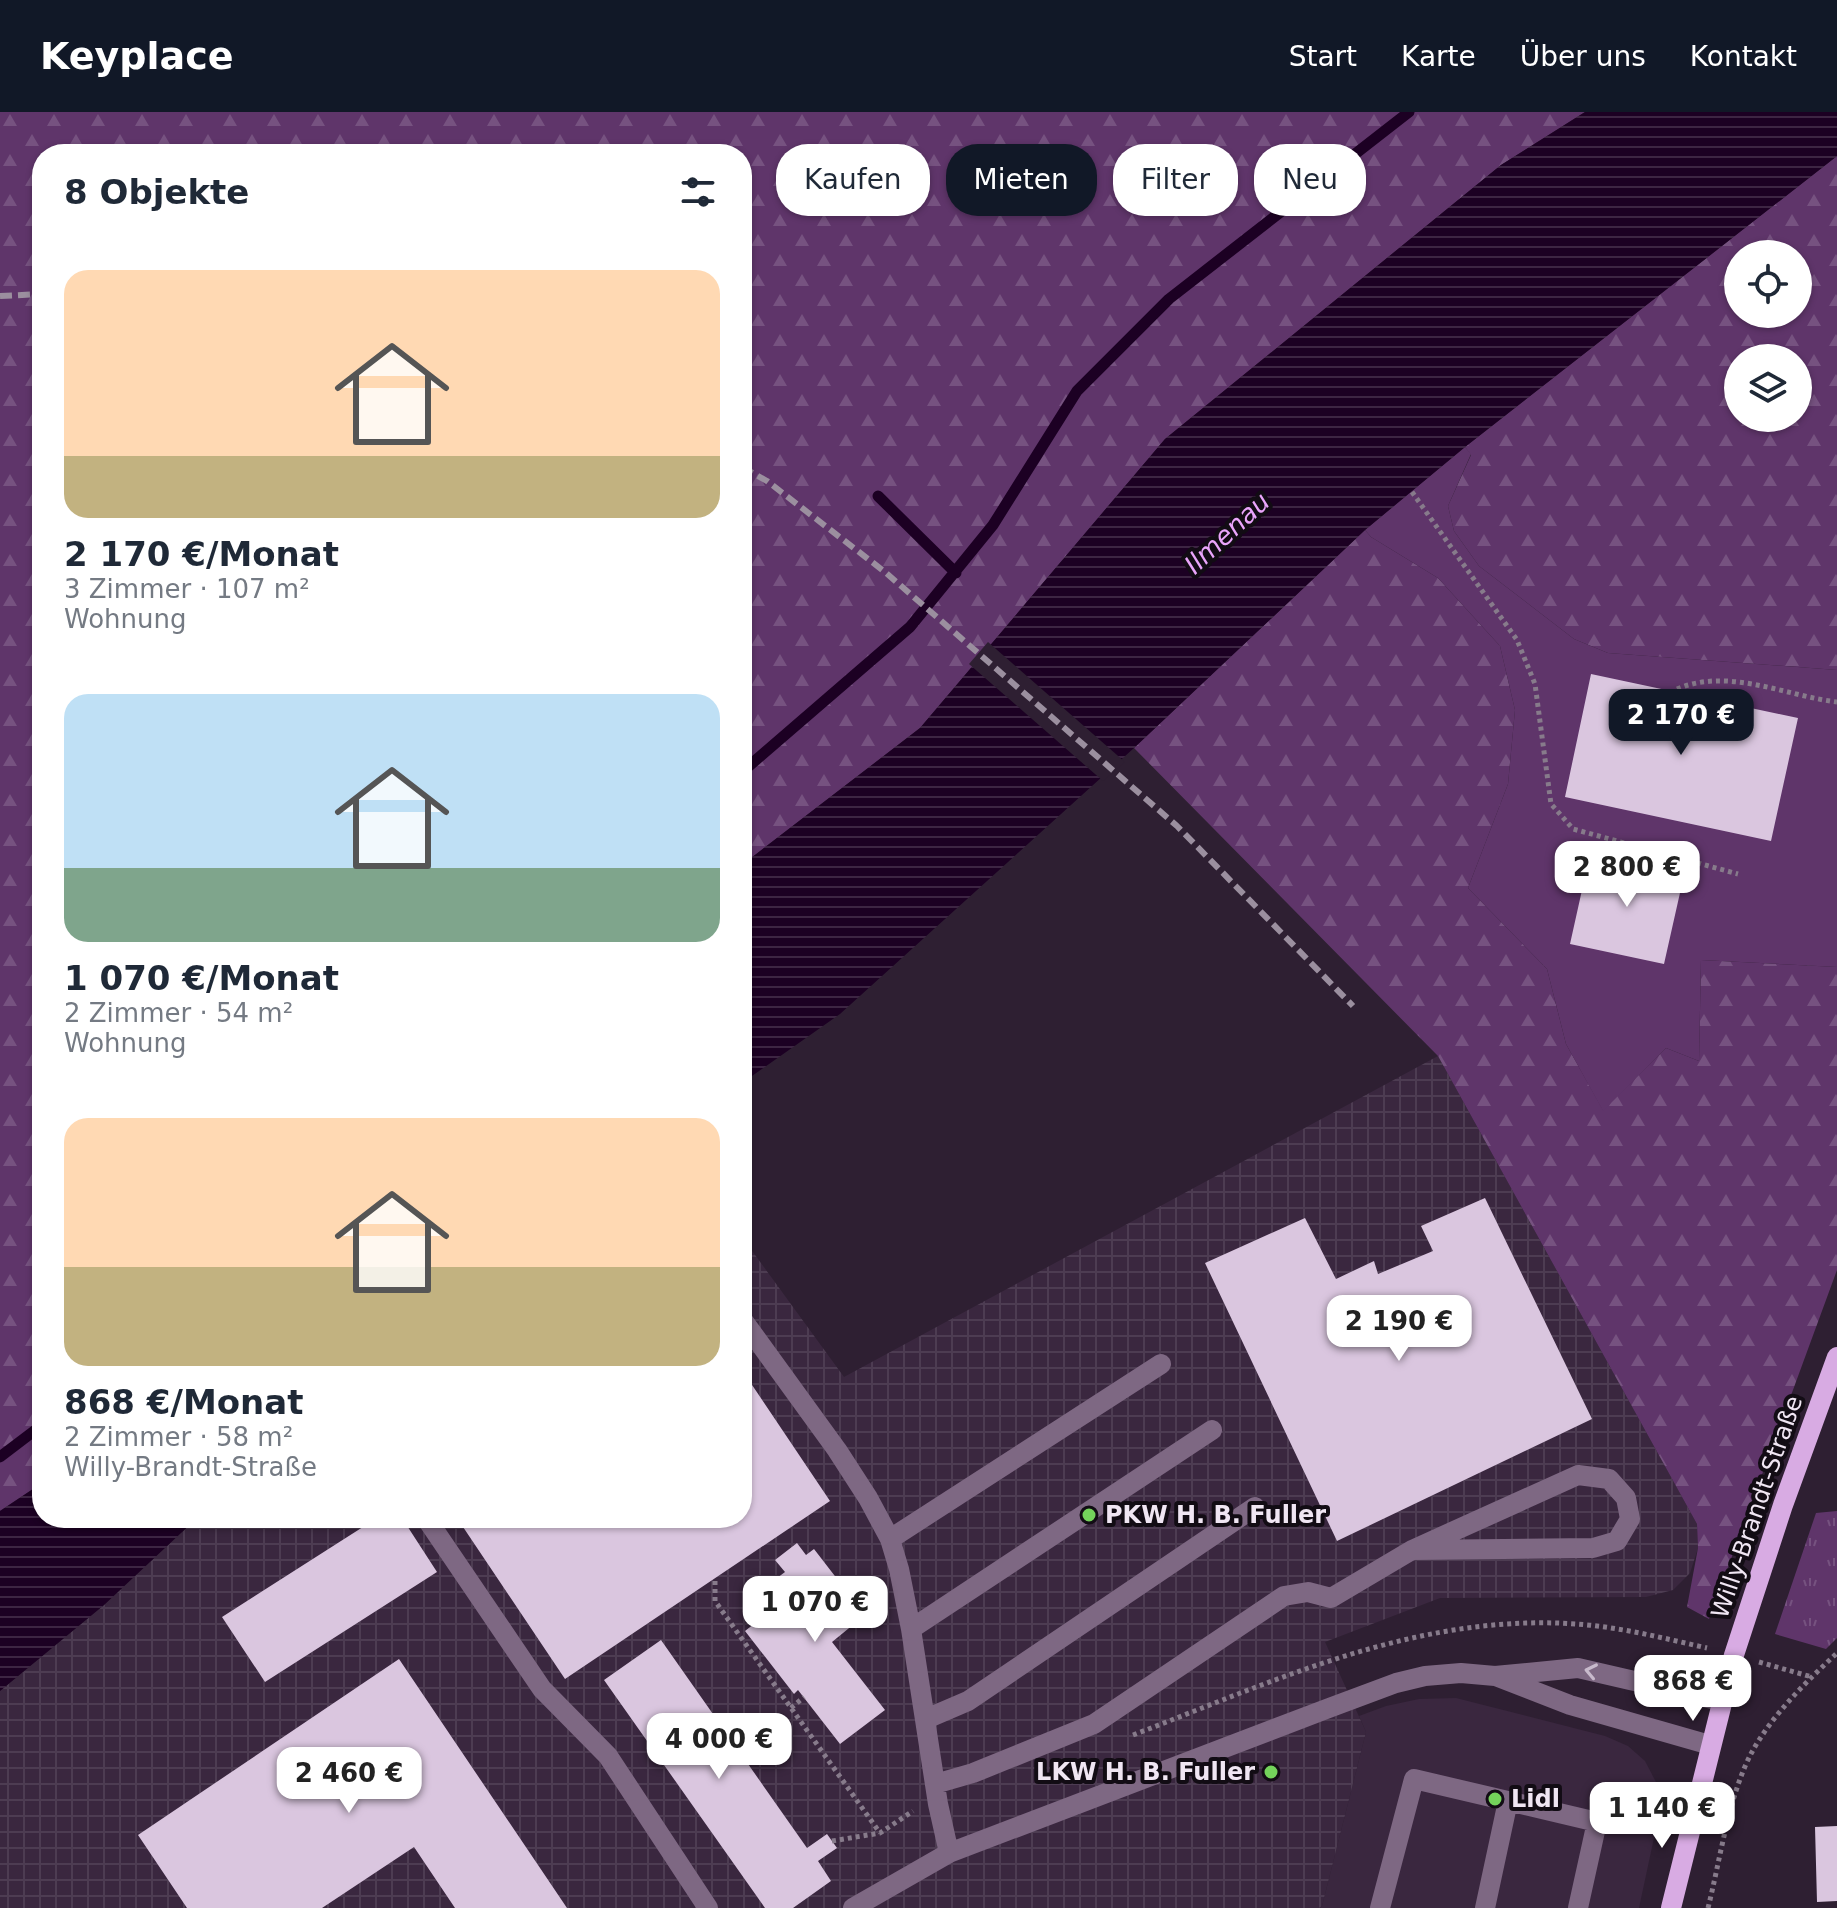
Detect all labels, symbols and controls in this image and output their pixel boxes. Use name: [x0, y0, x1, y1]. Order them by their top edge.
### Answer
text: Keyplace: [40, 34, 234, 78]
text: Start: [1289, 40, 1357, 73]
text: Karte: [1401, 40, 1476, 73]
text: Über uns: [1520, 40, 1646, 73]
text: Kontakt: [1690, 40, 1797, 73]
chip: Kaufen: [776, 144, 930, 216]
chip: Mieten: [946, 144, 1097, 216]
chip: Filter: [1113, 144, 1238, 216]
chip: Neu: [1254, 144, 1366, 216]
icon: filters: [676, 170, 720, 214]
text: 8 Objekte: [64, 172, 249, 212]
map controls: [1724, 240, 1812, 432]
button: locate: [1724, 240, 1812, 328]
icon: home: [320, 322, 464, 466]
button: layers: [1724, 344, 1812, 432]
water label: Ilmenau: [1178, 486, 1276, 580]
text: 2 170 €/Monat: [64, 534, 339, 574]
text: 3 Zimmer · 107 m²: [64, 574, 310, 604]
text: Wohnung: [64, 604, 187, 634]
pin: 2 170 €: [1607, 689, 1755, 757]
text: 2 170 €: [1627, 700, 1735, 730]
icon: home: [320, 746, 464, 890]
pin: 2 800 €: [1553, 841, 1701, 909]
text: 2 800 €: [1573, 852, 1681, 882]
text: 1 070 €/Monat: [64, 958, 339, 998]
text: 2 Zimmer · 54 m²: [64, 998, 293, 1028]
text: Wohnung: [64, 1028, 187, 1058]
icon: home: [320, 1170, 464, 1314]
pin: 2 190 €: [1325, 1295, 1473, 1363]
text: 2 190 €: [1345, 1306, 1453, 1336]
text: 868 €/Monat: [64, 1382, 303, 1422]
street label: Willy-Brandt-Straße: [1706, 1392, 1808, 1622]
text: 2 Zimmer · 58 m²: [64, 1422, 293, 1452]
text: Willy-Brandt-Straße: [64, 1452, 317, 1482]
place label: PKW H. B. Fuller: [1105, 1501, 1326, 1529]
marker: PKW H. B. Fuller: [1080, 1506, 1098, 1524]
pin: 1 070 €: [741, 1576, 889, 1644]
text: 1 070 €: [761, 1587, 869, 1617]
pin: 868 €: [1637, 1655, 1749, 1723]
one-way arrow: [1584, 1663, 1598, 1680]
text: 868 €: [1652, 1666, 1734, 1696]
pin: 4 000 €: [645, 1713, 793, 1781]
text: 4 000 €: [665, 1724, 773, 1754]
pin: 2 460 €: [275, 1747, 423, 1815]
text: 2 460 €: [295, 1758, 403, 1788]
place label: LKW H. B. Fuller: [1036, 1758, 1255, 1786]
marker: LKW H. B. Fuller: [1262, 1763, 1280, 1781]
pin: 1 140 €: [1588, 1782, 1736, 1850]
place label: Lidl: [1511, 1785, 1560, 1813]
marker: Lidl: [1486, 1790, 1504, 1808]
text: 1 140 €: [1608, 1793, 1716, 1823]

